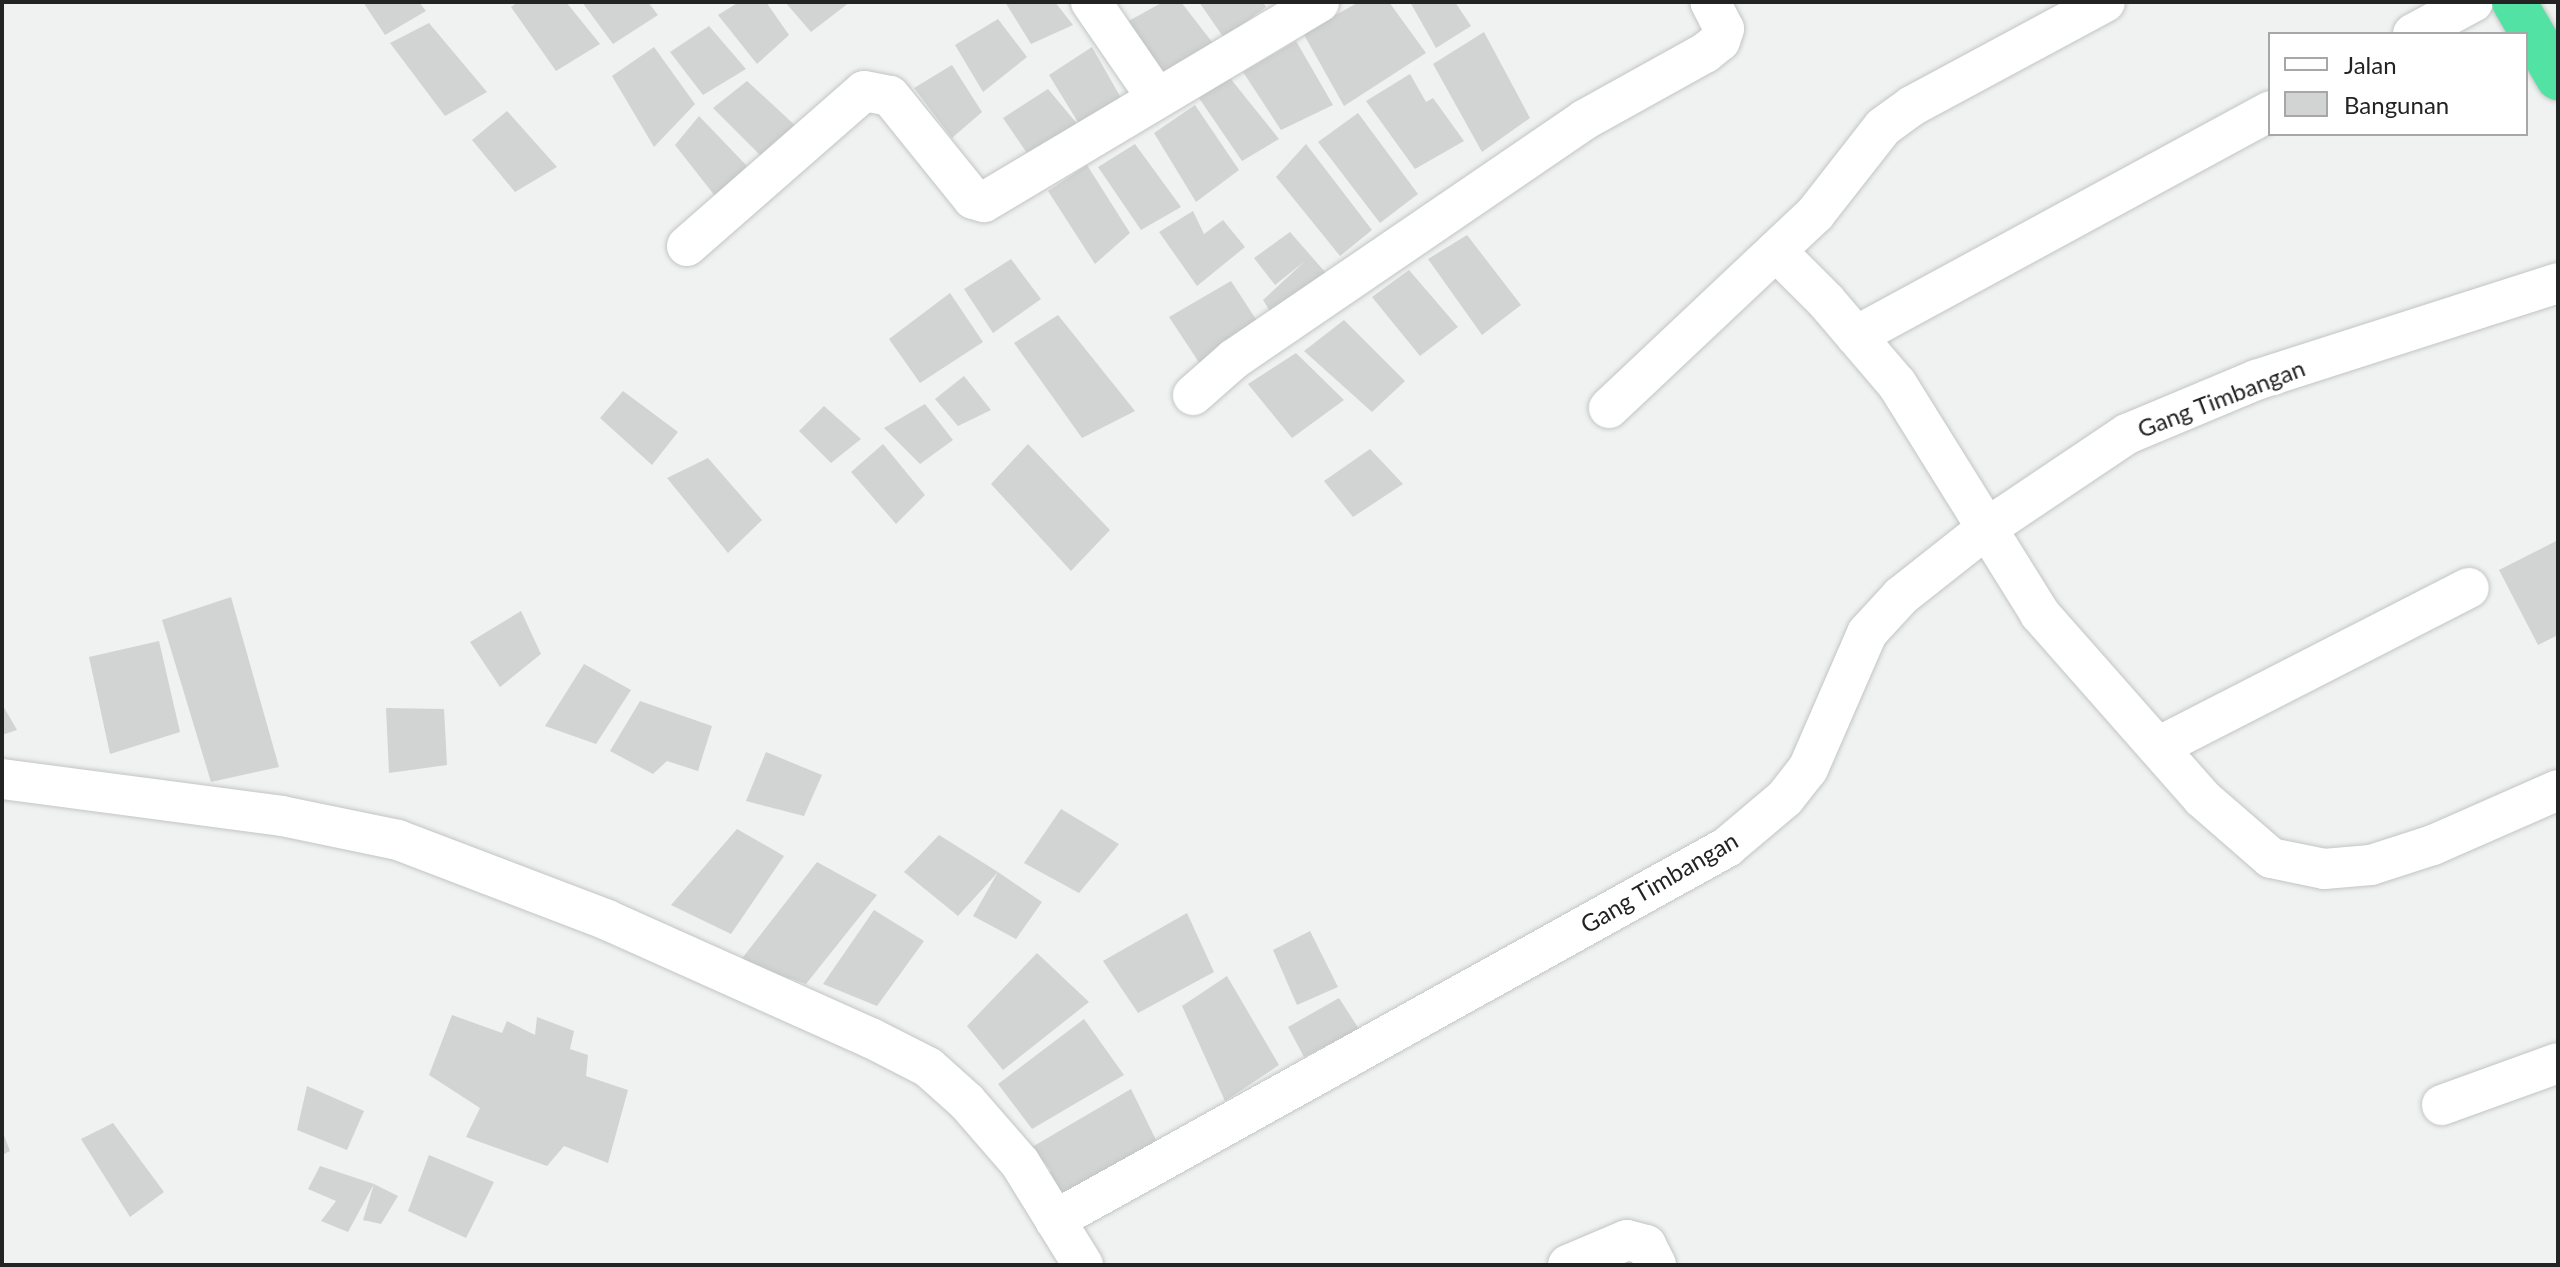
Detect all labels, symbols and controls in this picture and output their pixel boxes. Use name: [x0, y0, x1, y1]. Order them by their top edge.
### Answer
legend: [2268, 32, 2528, 136]
text: Jalan: [2344, 50, 2397, 79]
text: Bangunan: [2344, 90, 2449, 119]
street label: Gang Timbangan: [2133, 353, 2309, 443]
street label: Gang Timbangan: [1575, 825, 1743, 939]

